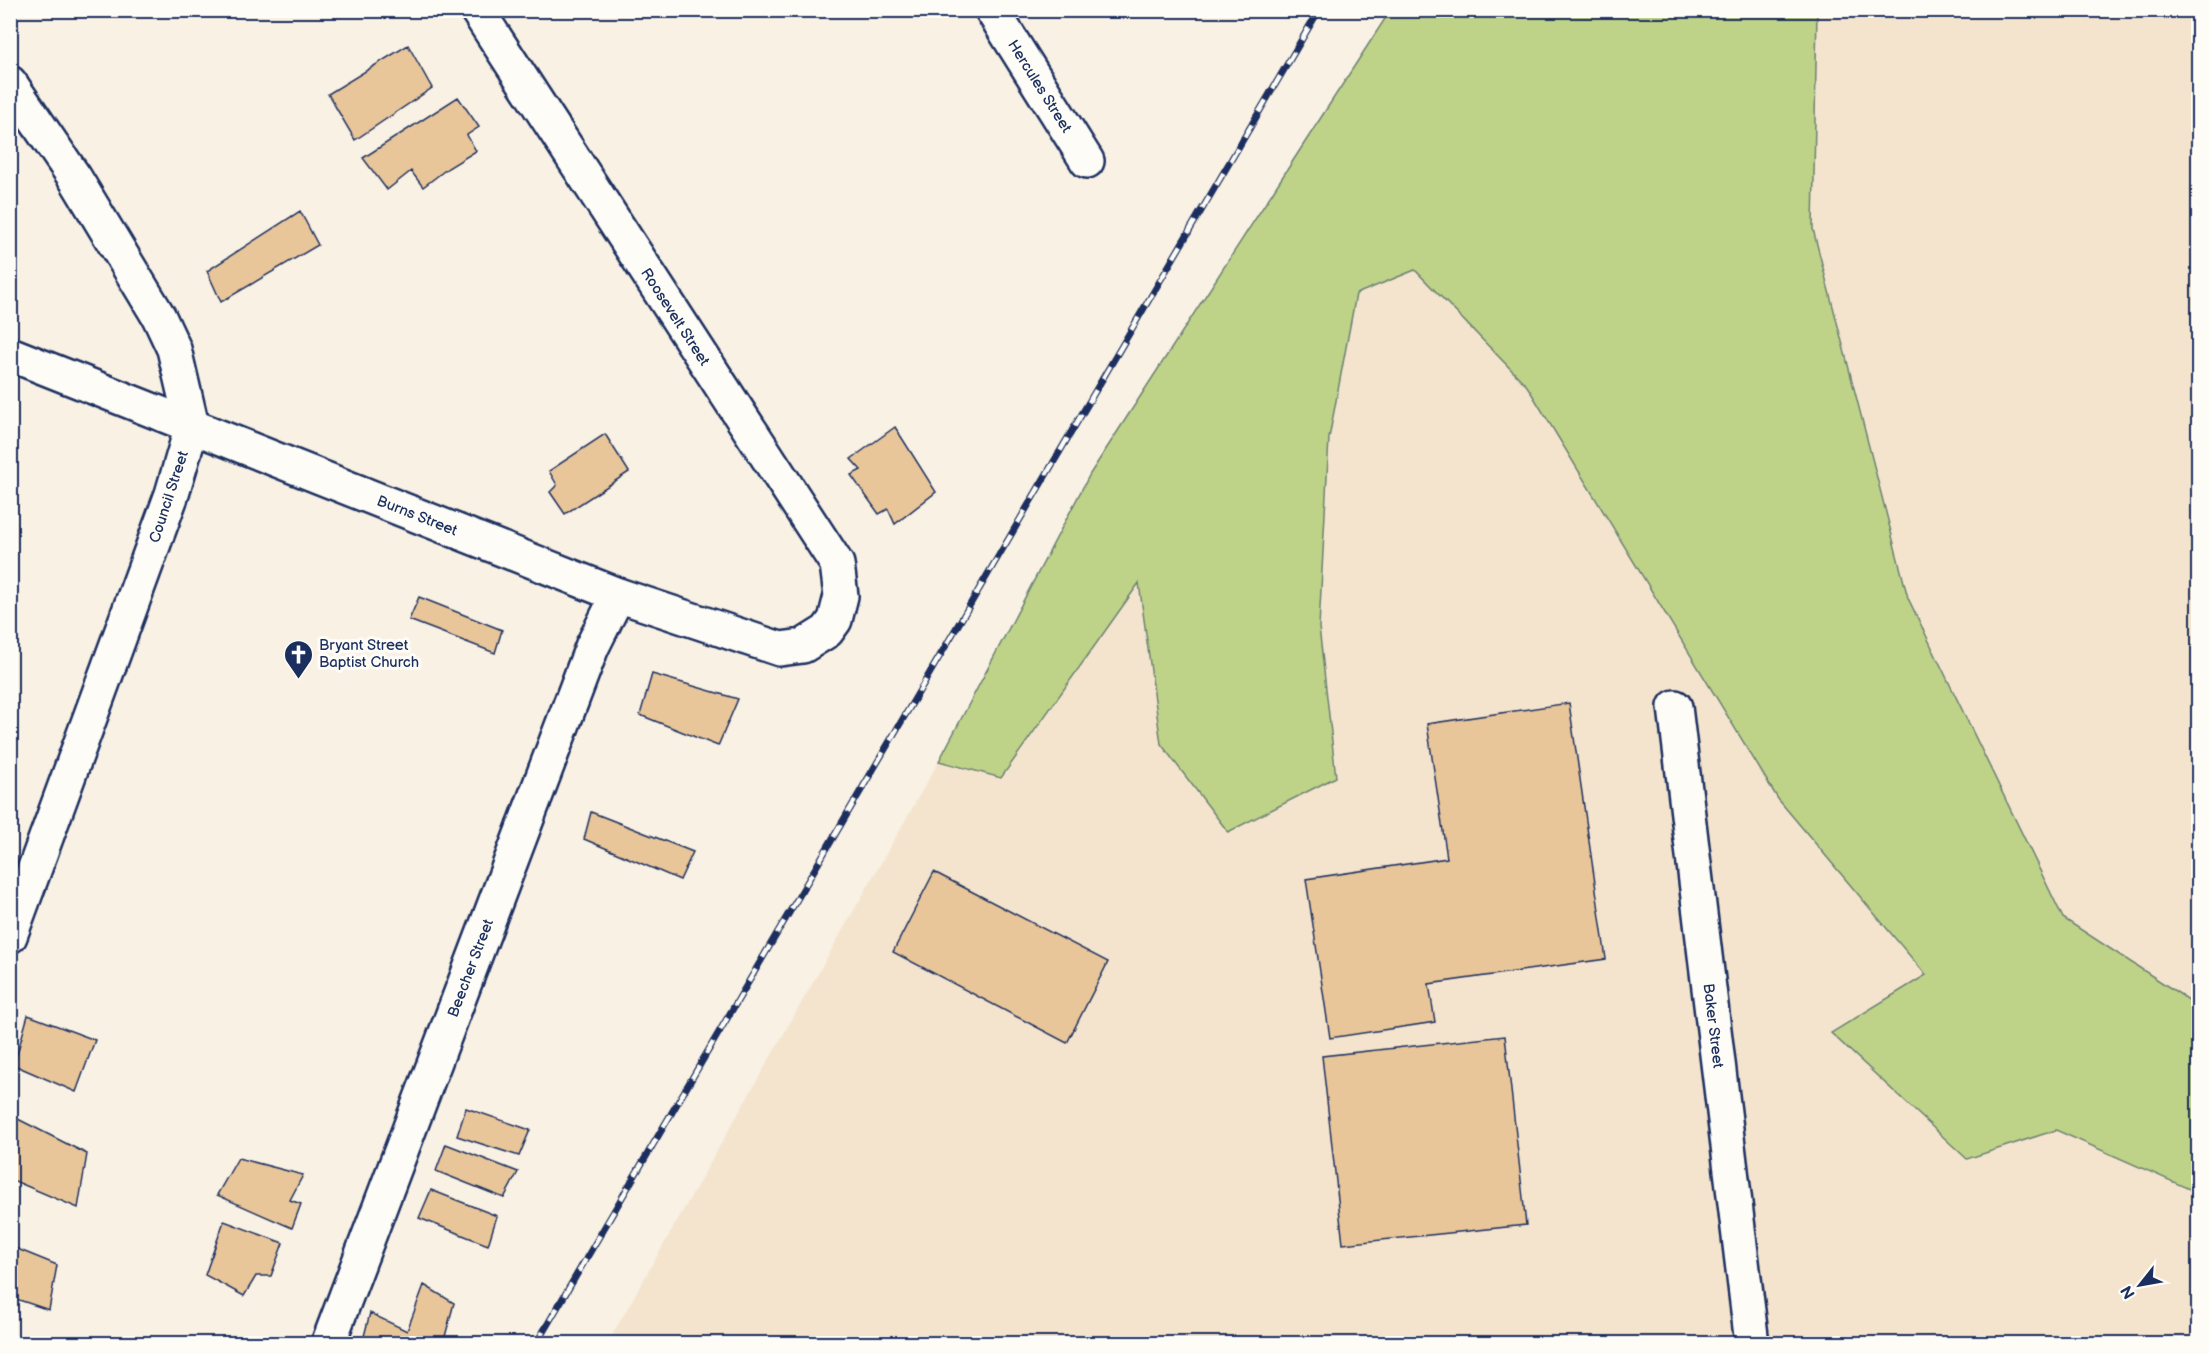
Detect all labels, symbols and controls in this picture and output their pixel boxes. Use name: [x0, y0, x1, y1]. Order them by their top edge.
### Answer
street label: Hercules Street: [1004, 36, 1076, 136]
street label: Roosevelt Street: [636, 265, 714, 370]
street label: Council Street: [145, 448, 193, 545]
street label: Burns Street: [374, 491, 461, 540]
place label: Bryant Street Baptist Church: [319, 636, 419, 672]
church icon: Bryant Street Baptist Church: [282, 638, 314, 680]
street label: Beecher Street: [443, 916, 498, 1020]
street label: Baker Street: [1699, 982, 1728, 1070]
north arrow: [2110, 1255, 2170, 1315]
text: N: [2117, 1282, 2140, 1302]

